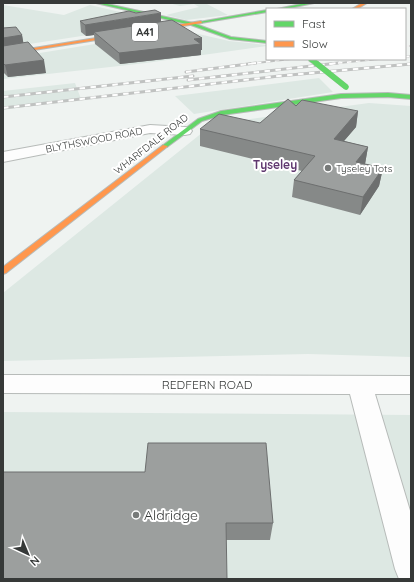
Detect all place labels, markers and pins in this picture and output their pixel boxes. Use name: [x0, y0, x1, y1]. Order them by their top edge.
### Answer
place label: Tyseley Tots: [336, 162, 393, 175]
marker: Tyseley Tots: [323, 163, 333, 173]
place label: Aldridge: [144, 506, 198, 524]
marker: Aldridge: [131, 510, 141, 520]

